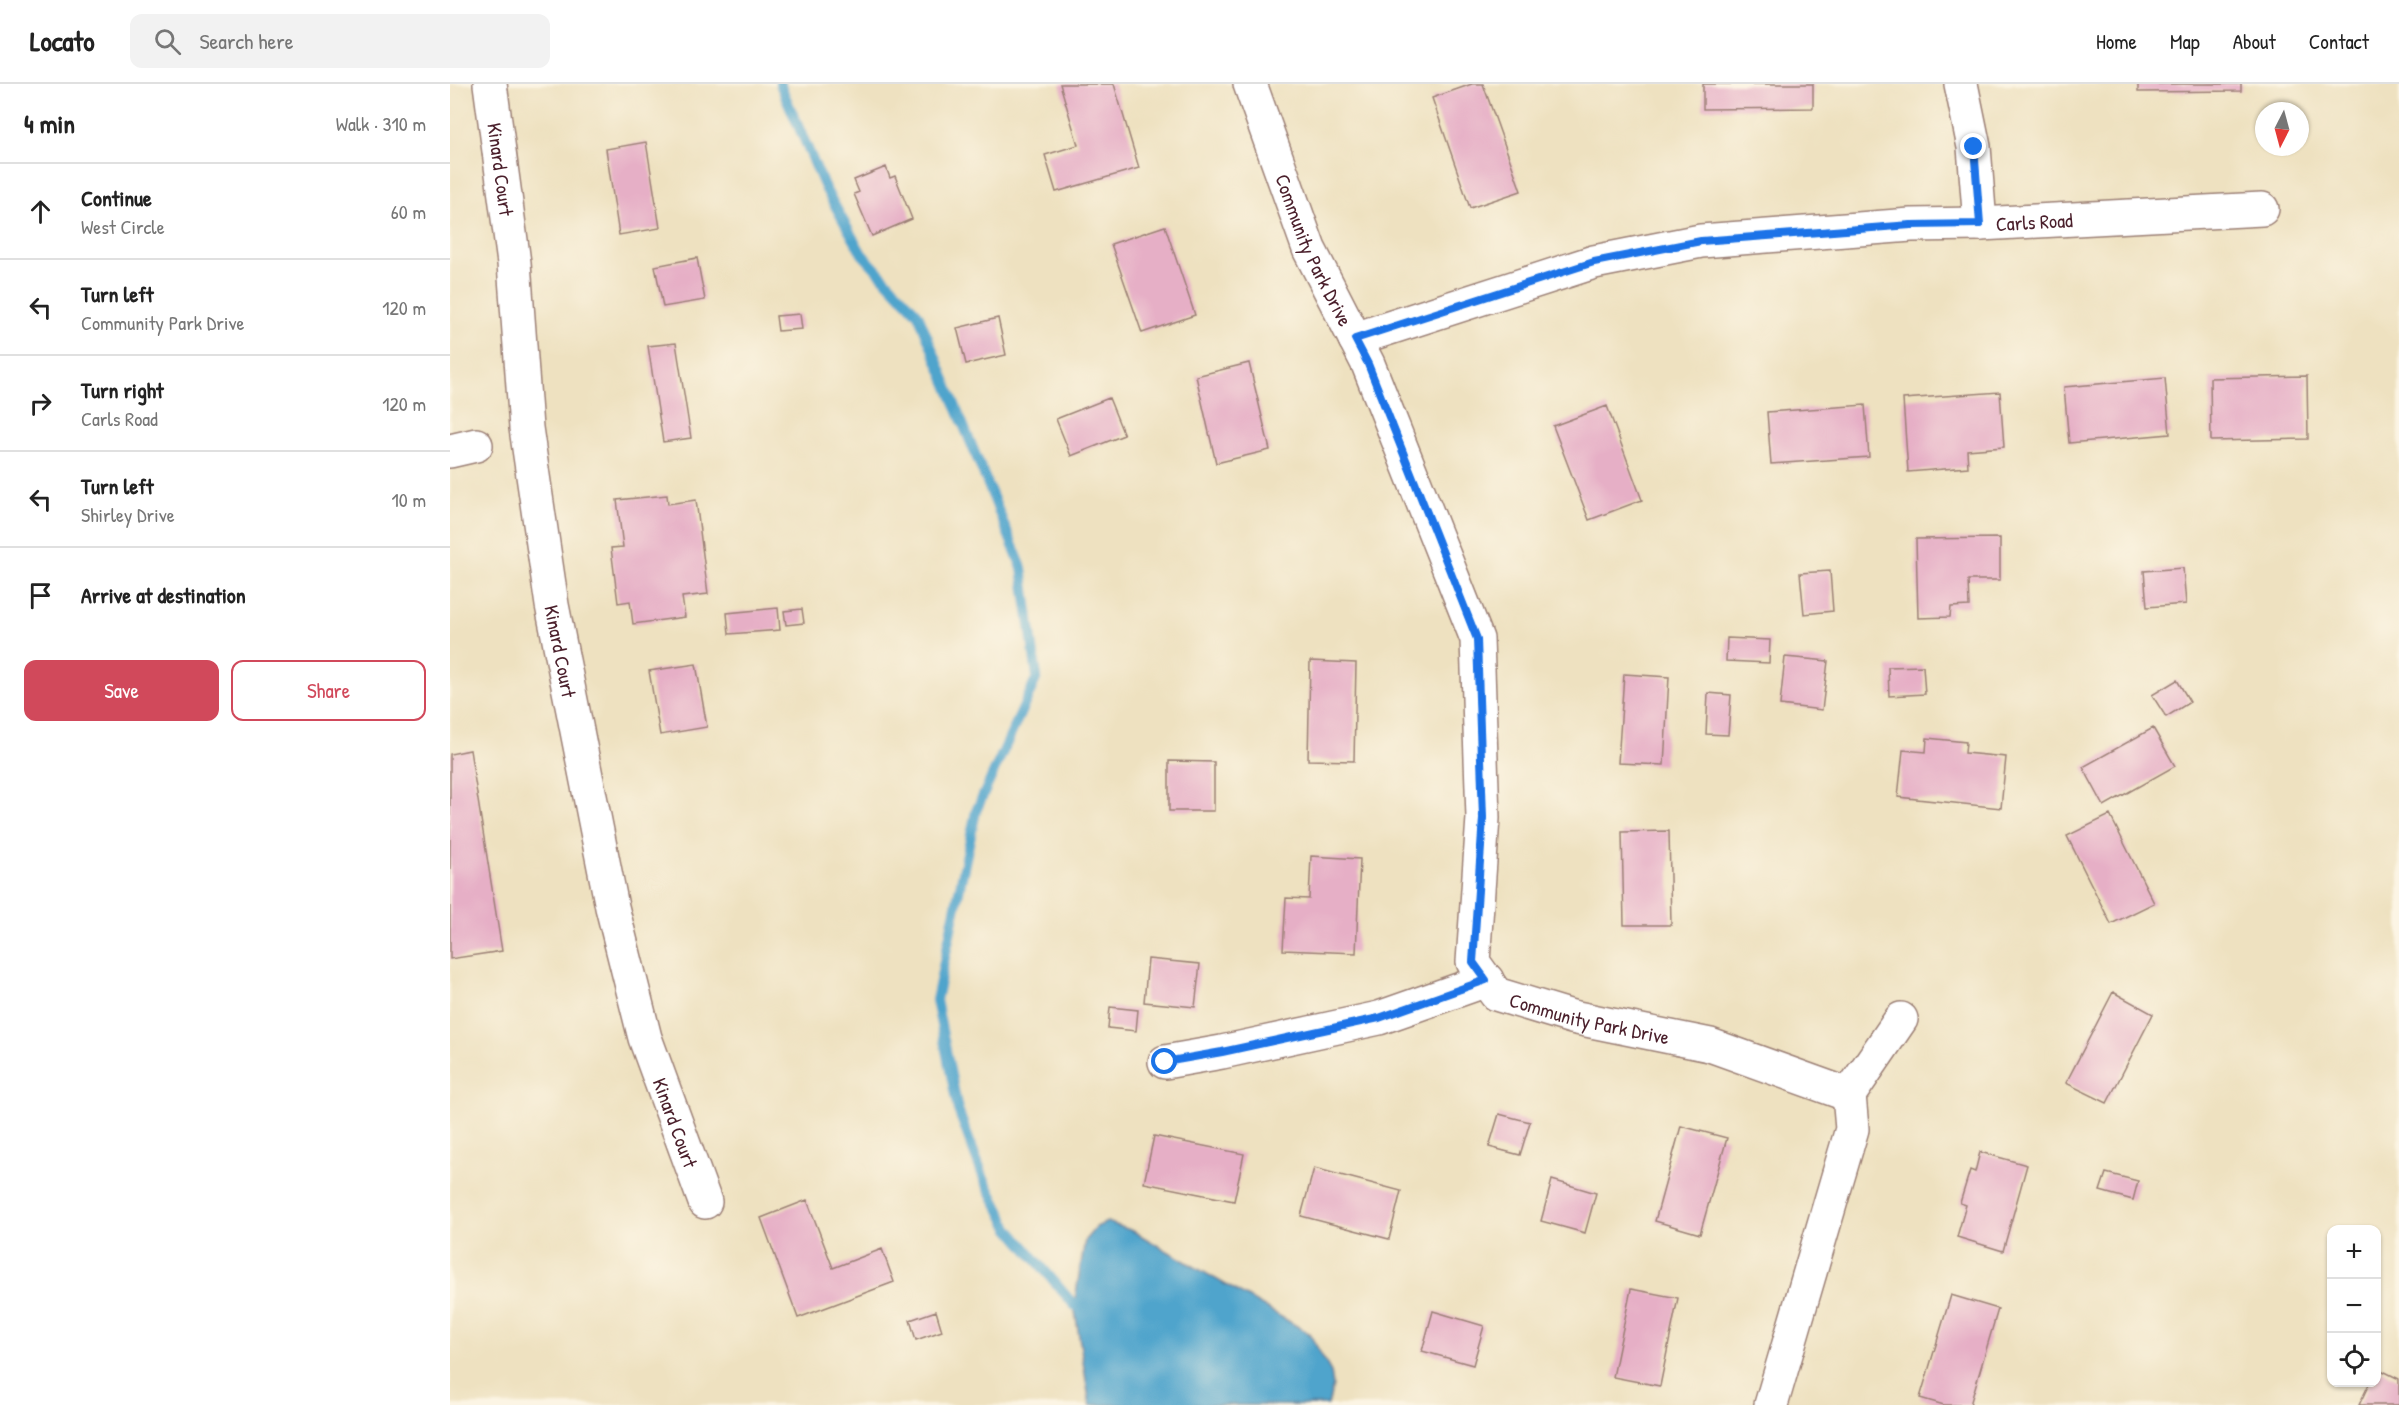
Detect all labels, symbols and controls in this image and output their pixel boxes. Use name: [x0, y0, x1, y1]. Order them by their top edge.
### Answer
search box: [130, 14, 550, 68]
text: Locato: [30, 22, 94, 60]
icon: search: [151, 25, 184, 58]
text: Search here: [199, 26, 293, 56]
text: Home: [2096, 27, 2137, 56]
text: Map: [2170, 27, 2200, 56]
text: About: [2233, 27, 2276, 56]
text: Contact: [2309, 27, 2369, 56]
north arrow: [2255, 102, 2309, 156]
text: 4 min: [24, 106, 75, 141]
text: Walk · 310 m: [336, 110, 426, 137]
street label: Kinard Court: [482, 121, 521, 219]
route end: [1960, 133, 1986, 159]
street label: Community Park Drive: [1270, 170, 1360, 330]
text: Continue: [81, 183, 152, 213]
icon: ahead: [24, 195, 57, 228]
text: 60 m: [391, 198, 426, 225]
street label: Carls Road: [1995, 206, 2074, 237]
text: West Circle: [81, 213, 165, 240]
text: Turn left: [81, 279, 154, 309]
icon: left: [24, 291, 57, 324]
text: 120 m: [382, 294, 426, 321]
text: Community Park Drive: [81, 309, 244, 336]
text: Turn right: [81, 375, 164, 405]
icon: right: [24, 387, 57, 420]
text: 120 m: [382, 390, 426, 417]
text: Carls Road: [81, 405, 158, 432]
text: Turn left: [81, 471, 154, 501]
icon: left: [24, 483, 57, 516]
text: 10 m: [392, 486, 426, 513]
text: Shirley Drive: [81, 501, 175, 528]
icon: arrive: [24, 579, 57, 612]
text: Arrive at destination: [81, 580, 246, 610]
street label: Kinard Court: [539, 603, 584, 701]
button: Save: [24, 660, 219, 721]
button: Share: [231, 660, 426, 721]
street label: Community Park Drive: [1507, 985, 1672, 1050]
route start: [1151, 1048, 1177, 1074]
street label: Kinard Court: [647, 1074, 705, 1172]
map controls: [2327, 1225, 2381, 1387]
button: +: [2327, 1225, 2381, 1279]
button: −: [2327, 1279, 2381, 1333]
button: locate: [2327, 1333, 2381, 1387]

